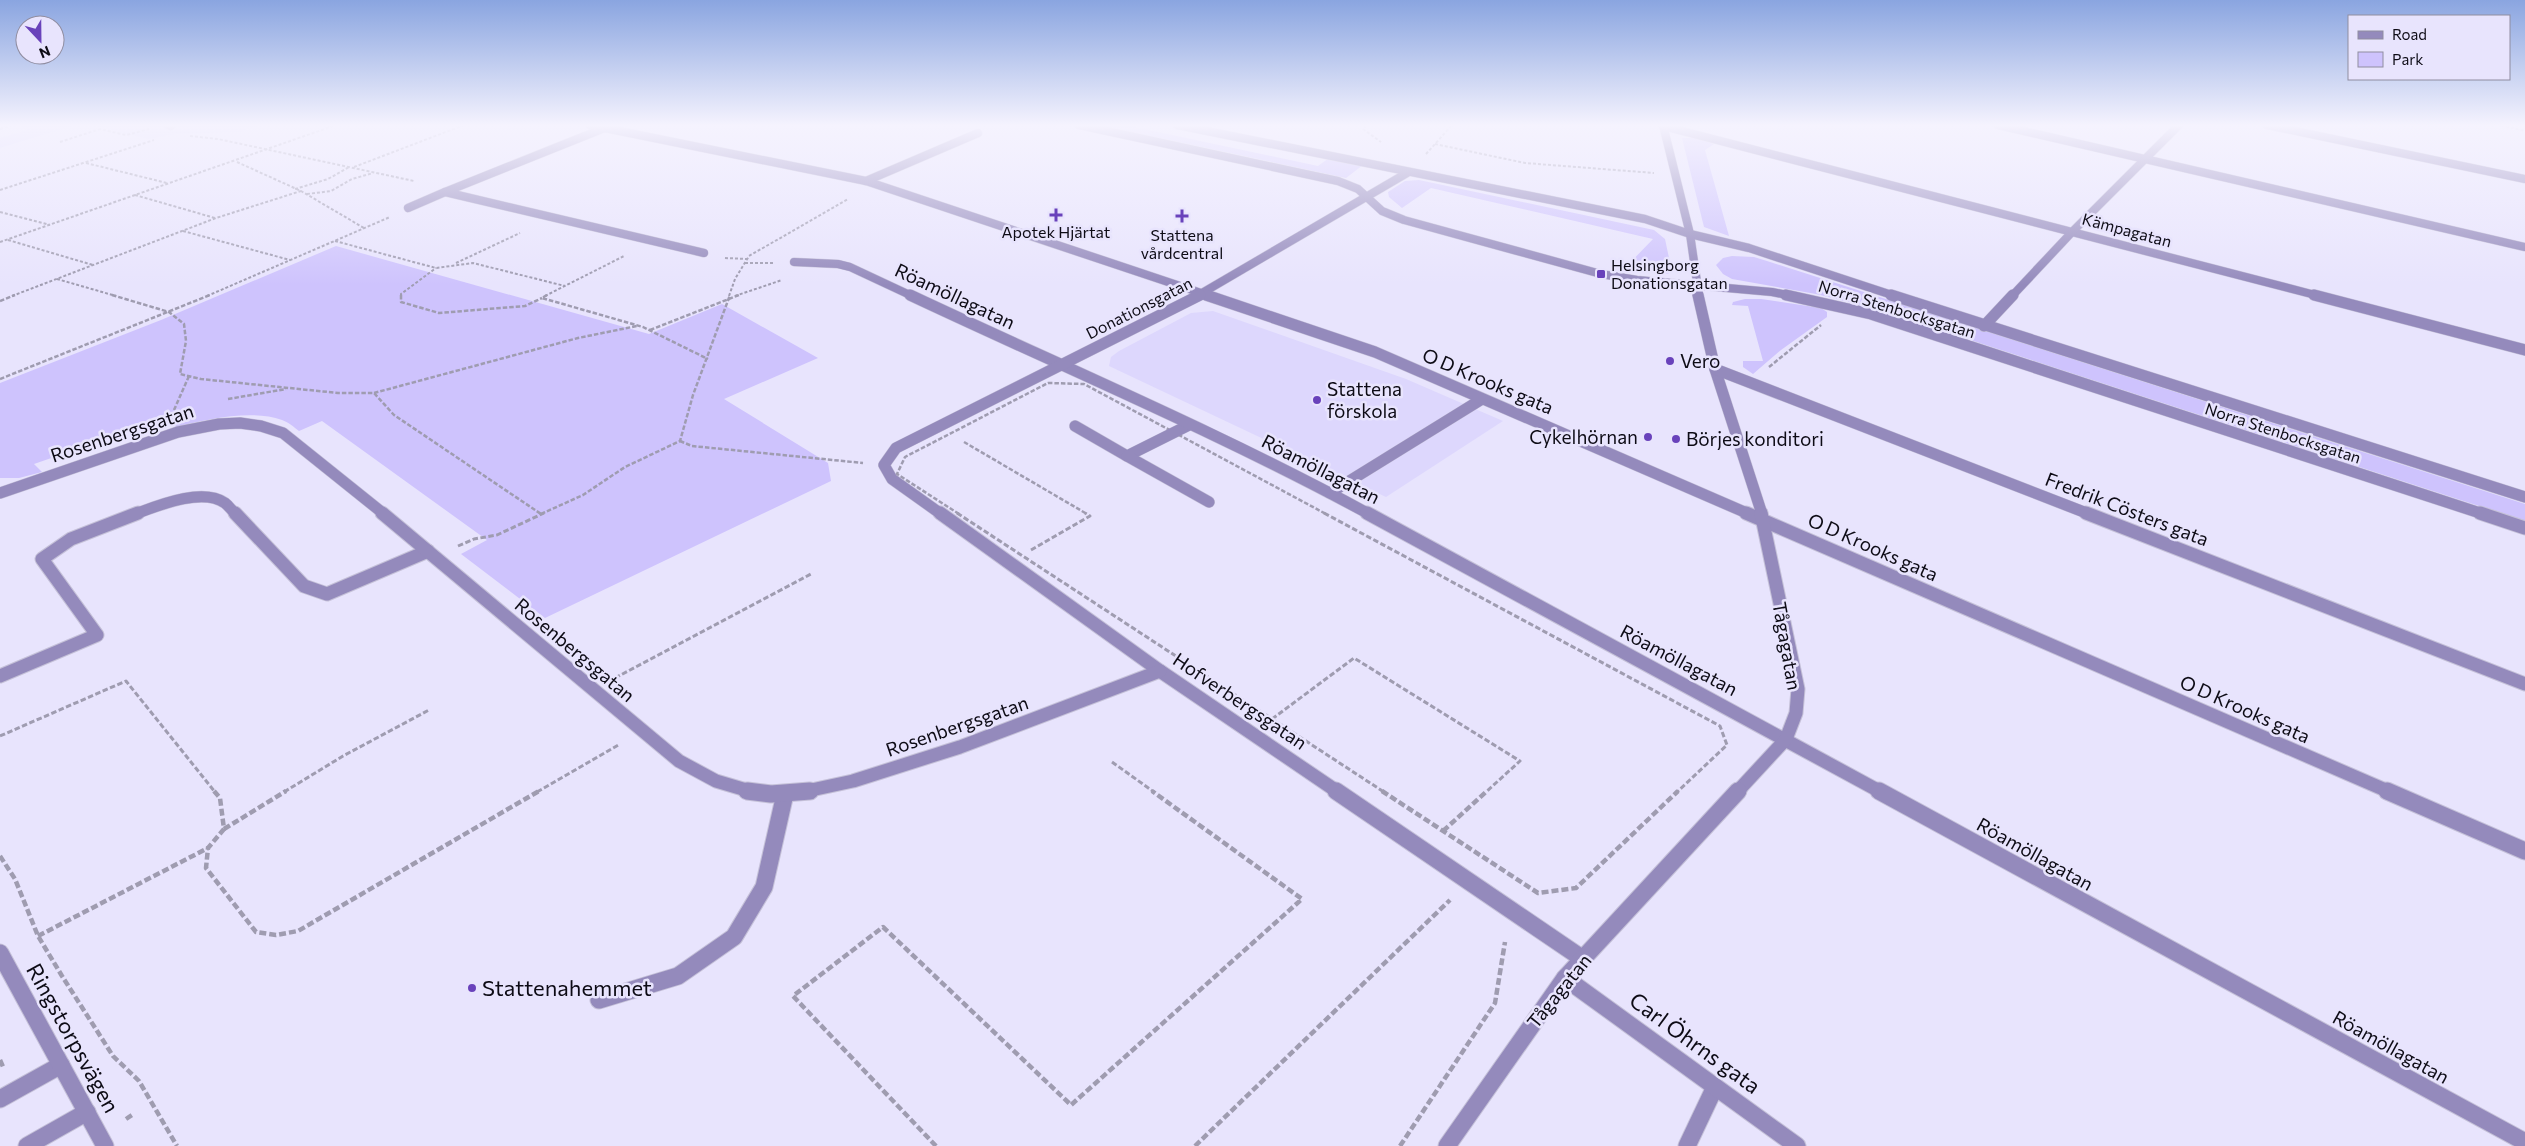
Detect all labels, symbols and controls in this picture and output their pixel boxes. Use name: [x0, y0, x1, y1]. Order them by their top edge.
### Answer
north arrow: [15, 15, 65, 65]
legend: [2348, 15, 2510, 80]
text: Road: [2392, 25, 2427, 43]
text: N: [37, 43, 53, 62]
text: Park: [2392, 50, 2423, 68]
street label: Kämpagatan: [2080, 208, 2174, 251]
marker: Apotek Hjärtat: [1050, 209, 1062, 221]
marker: Stattena vårdcentral: [1175, 209, 1189, 223]
place label: Apotek Hjärtat: [1002, 222, 1111, 241]
place label: Stattena vårdcentral: [1141, 225, 1223, 262]
place label: Helsingborg Donationsgatan: [1611, 255, 1728, 292]
street label: Röamöllagatan: [892, 258, 1019, 333]
marker: Helsingborg Donationsgatan: [1595, 268, 1607, 280]
street label: Donationsgatan: [1083, 273, 1195, 342]
street label: Norra Stenbocksgatan: [1816, 276, 1978, 341]
street label: O D Krooks gata: [1419, 343, 1557, 418]
place label: Vero: [1680, 349, 1720, 372]
marker: Vero: [1664, 355, 1676, 367]
place label: Stattena förskola: [1327, 377, 1402, 422]
marker: Stattena förskola: [1311, 394, 1323, 406]
street label: Norra Stenbocksgatan: [2203, 398, 2364, 467]
street label: Rosenbergsgatan: [47, 399, 196, 467]
place label: Cykelhörnan: [1529, 425, 1638, 448]
place label: Börjes konditori: [1686, 427, 1824, 450]
street label: Röamöllagatan: [1258, 429, 1384, 508]
marker: Cykelhörnan: [1642, 431, 1654, 443]
marker: Börjes konditori: [1670, 433, 1682, 445]
street label: Fredrik Cösters gata: [2042, 467, 2212, 550]
street label: O D Krooks gata: [1805, 508, 1942, 586]
street label: Rosenbergsgatan: [511, 593, 640, 706]
street label: Tågagatan: [1768, 600, 1807, 692]
street label: Röamöllagatan: [1617, 619, 1742, 700]
street label: Hofverbergsgatan: [1169, 647, 1312, 754]
street label: O D Krooks gata: [2177, 670, 2314, 748]
street label: Rosenbergsgatan: [882, 690, 1031, 761]
street label: Röamöllagatan: [1973, 812, 2098, 895]
street label: Tågagatan: [1522, 949, 1596, 1033]
street label: Ringstorpsvägen: [21, 958, 126, 1117]
place label: Stattenahemmet: [482, 974, 652, 1001]
marker: Stattenahemmet: [466, 982, 478, 994]
street label: Carl Öhrns gata: [1625, 986, 1766, 1099]
street label: Röamöllagatan: [2329, 1005, 2454, 1088]

